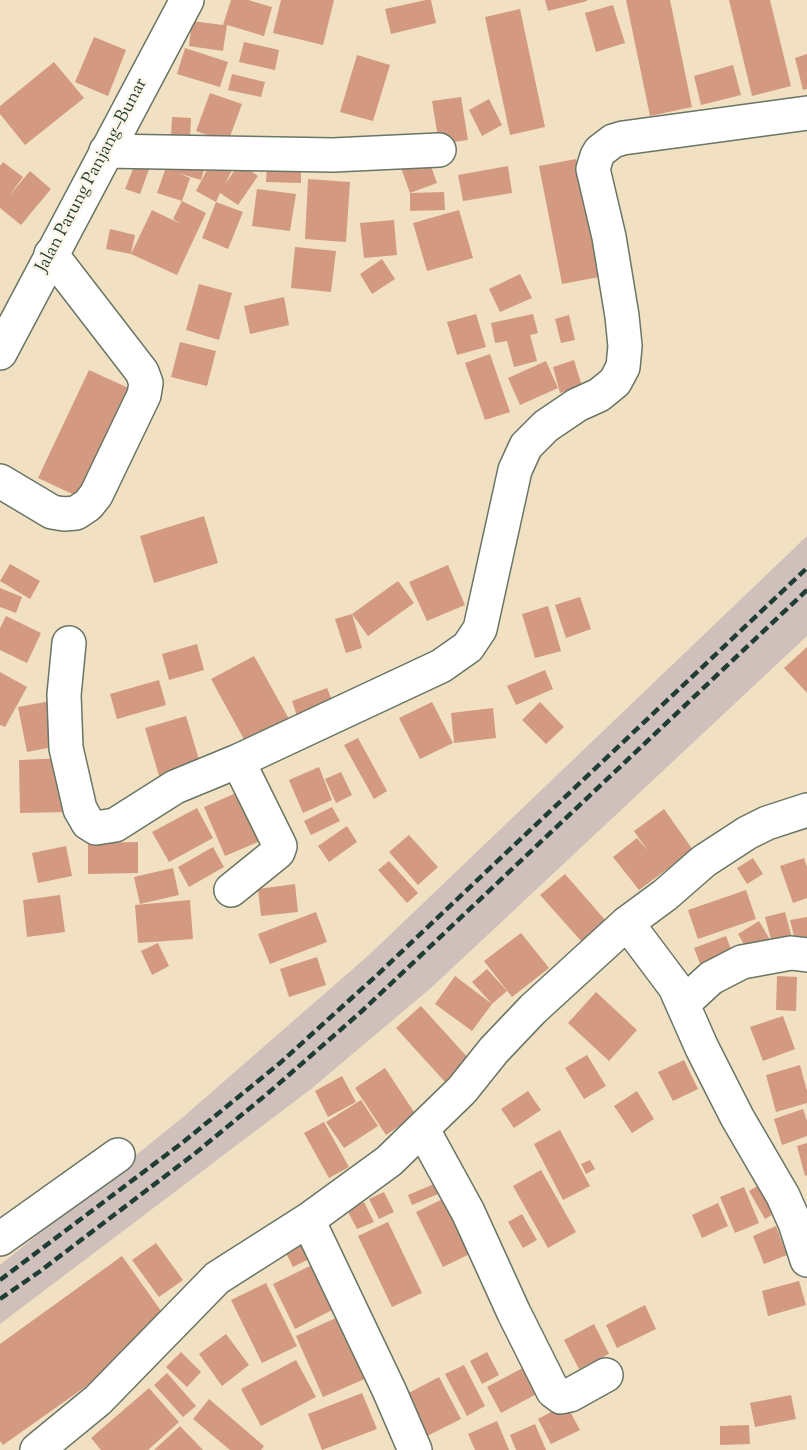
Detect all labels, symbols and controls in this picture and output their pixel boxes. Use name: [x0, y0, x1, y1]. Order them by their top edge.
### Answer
street label: Jalan Parung Panjang–Bunar: [33, 75, 153, 277]

